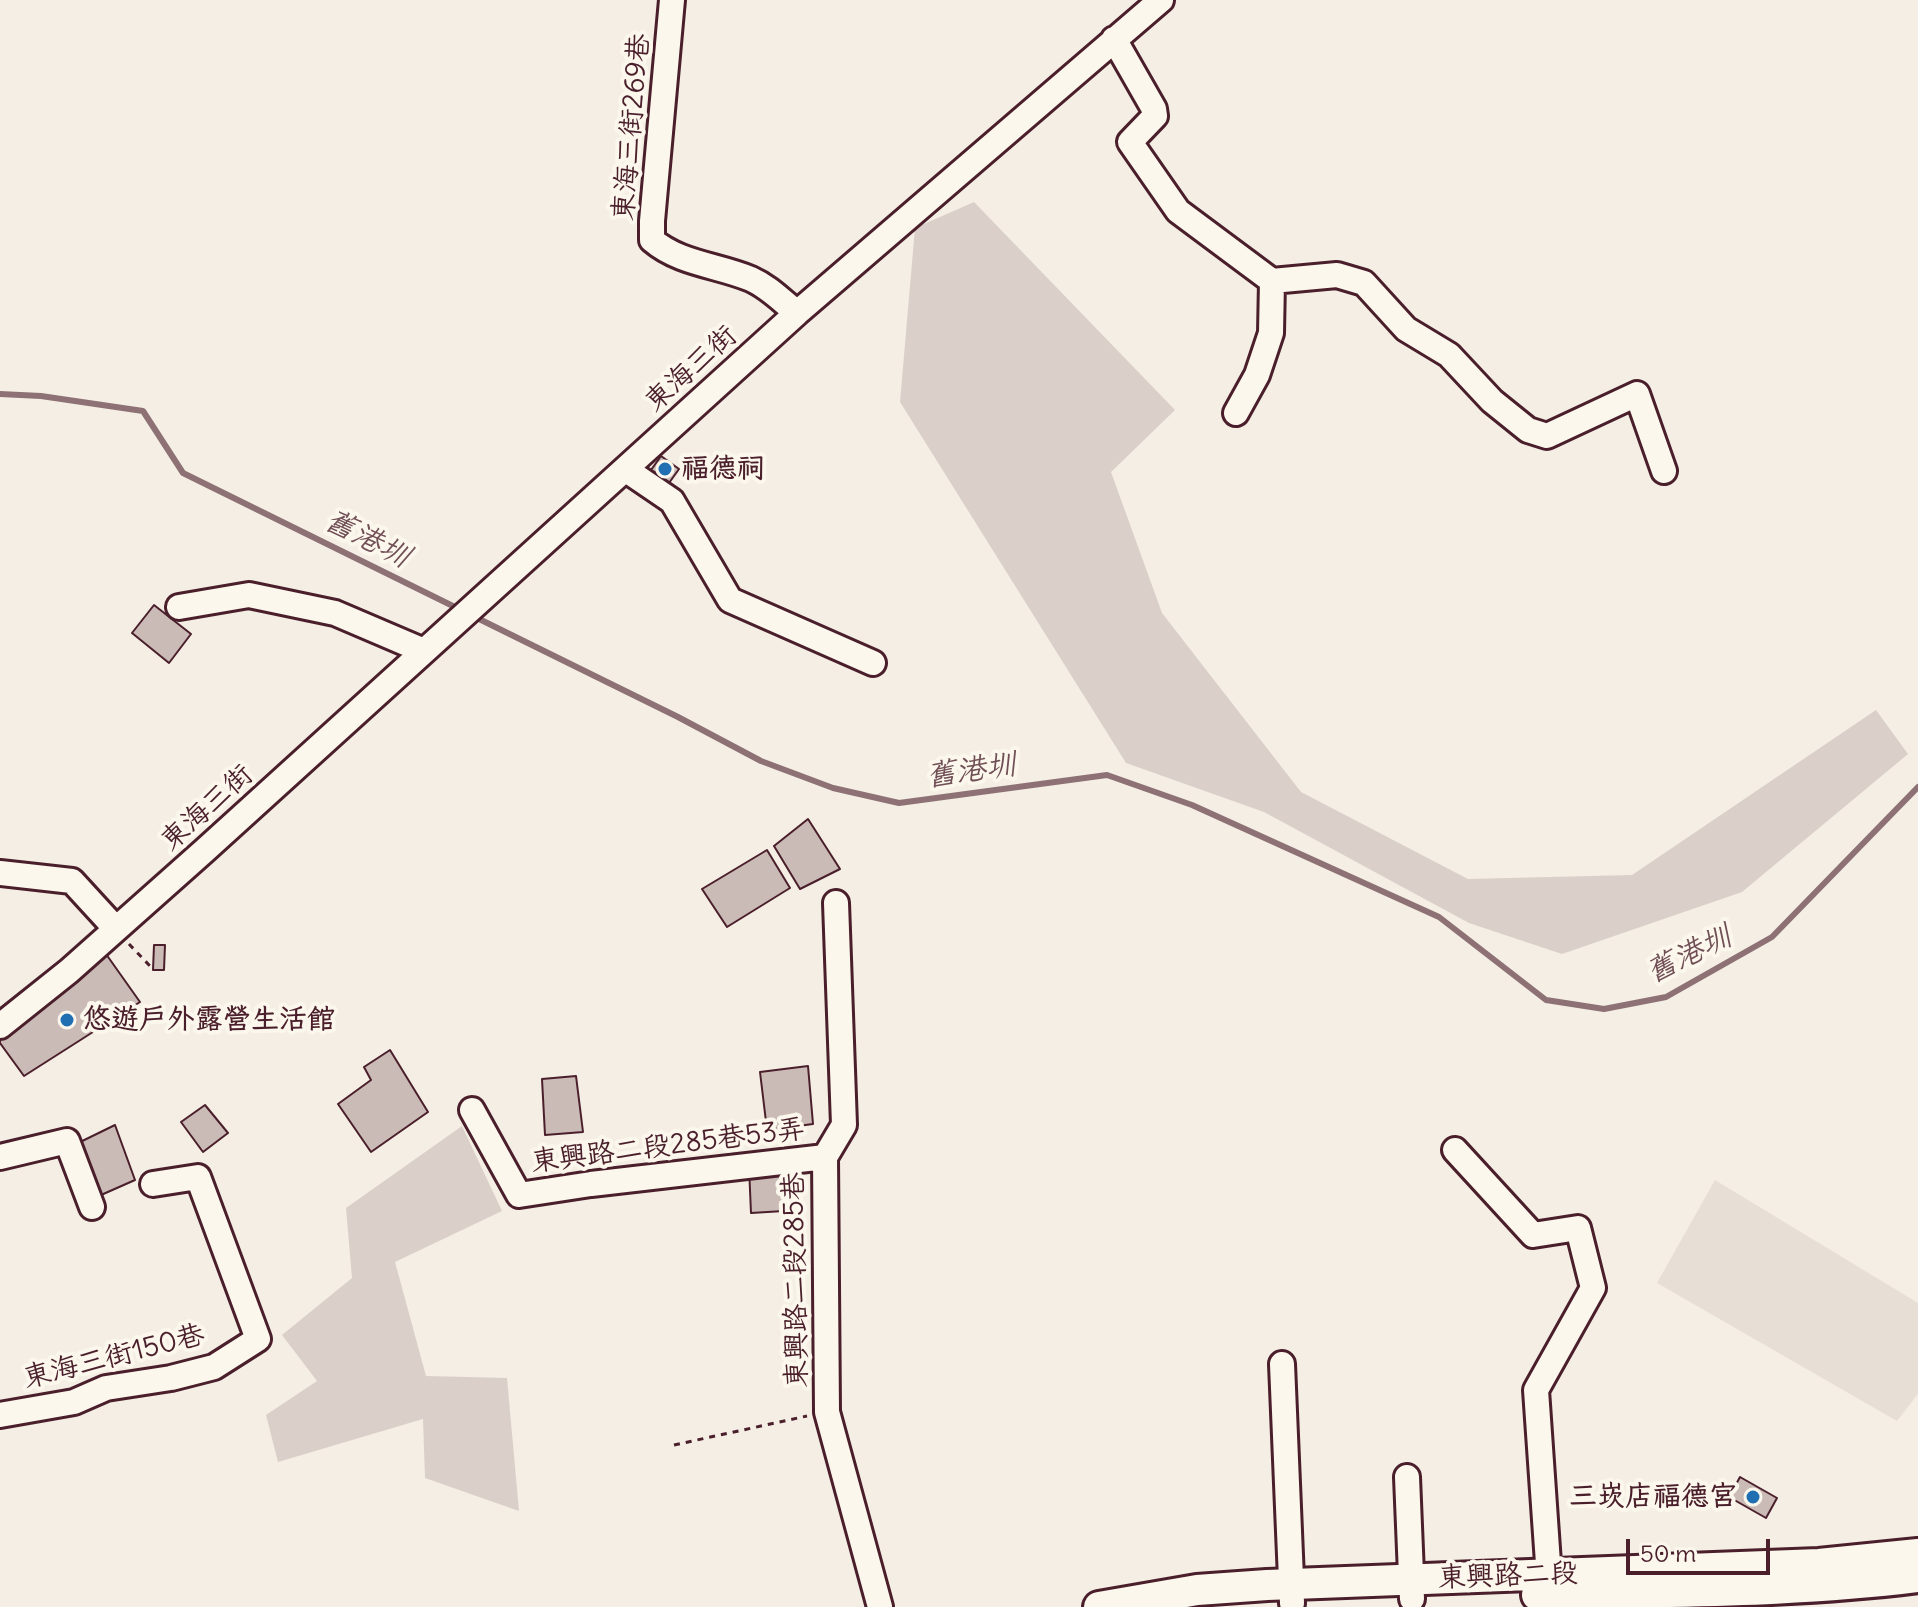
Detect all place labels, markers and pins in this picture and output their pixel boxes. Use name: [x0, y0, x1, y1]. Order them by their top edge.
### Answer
place label: 福德祠: [681, 452, 765, 486]
marker: 福德祠: [656, 460, 674, 478]
place label: 悠遊戶外露營生活館: [83, 1003, 335, 1037]
marker: 悠遊戶外露營生活館: [58, 1011, 76, 1029]
place label: 三崁店福德宮: [1569, 1480, 1737, 1514]
marker: 三崁店福德宮: [1744, 1488, 1762, 1506]

